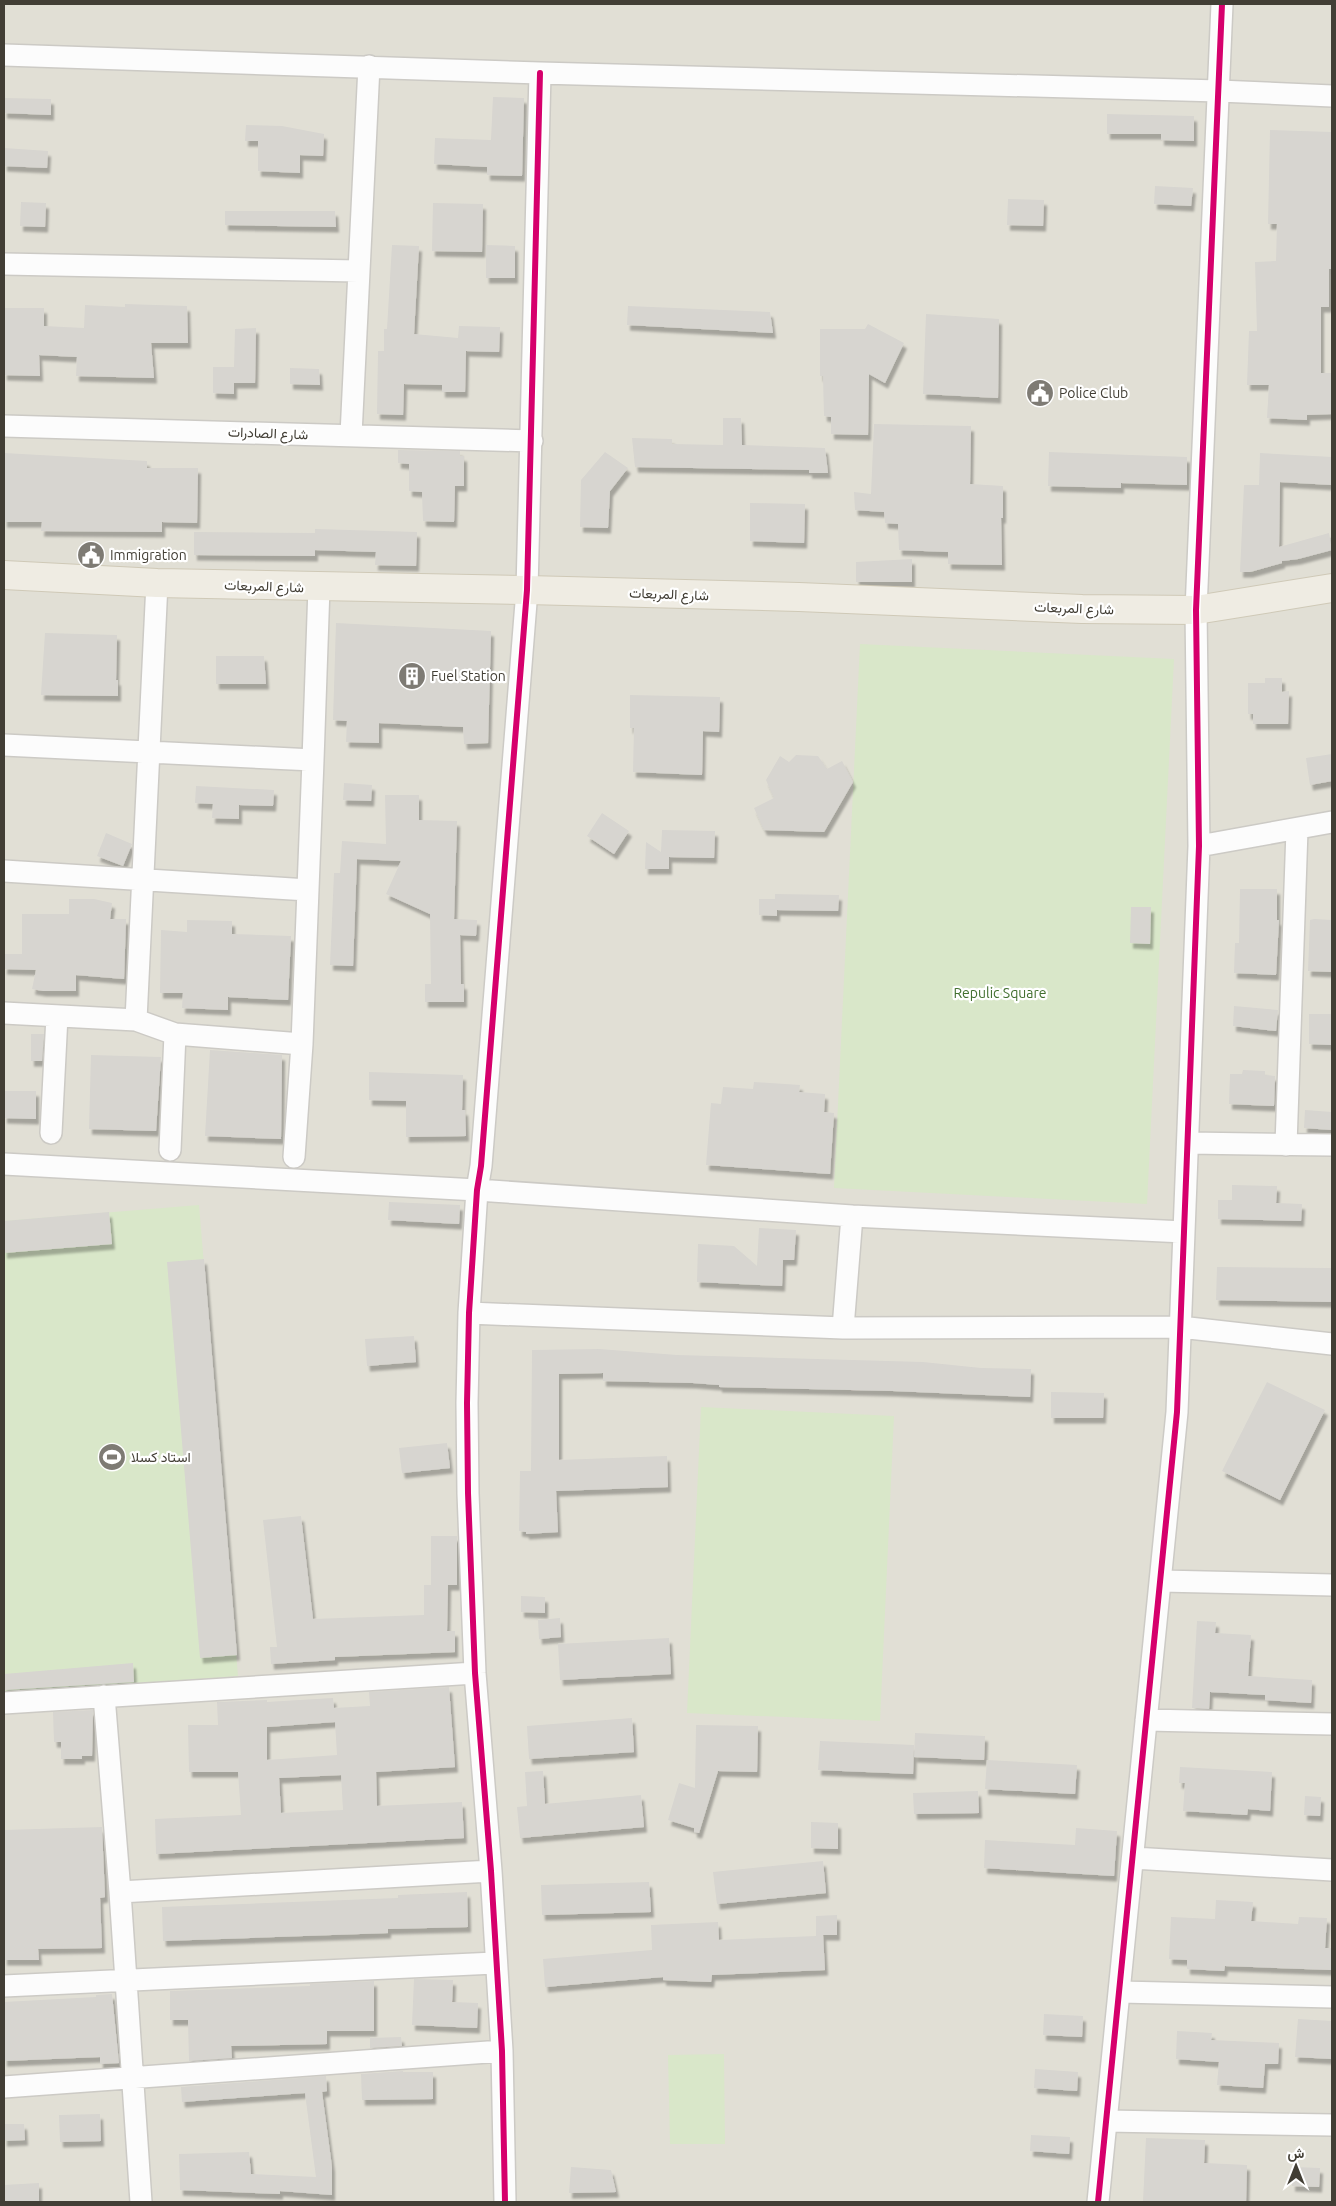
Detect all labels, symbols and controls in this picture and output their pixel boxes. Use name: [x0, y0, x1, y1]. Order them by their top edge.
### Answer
public building icon: Police Club: [1025, 378, 1055, 408]
place label: Police Club: [1059, 385, 1128, 401]
street label: شارع الصادرات: [227, 424, 308, 445]
public building icon: Immigration: [76, 540, 106, 570]
place label: Immigration: [110, 547, 187, 563]
street label: شارع المربعات: [224, 577, 304, 598]
street label: شارع المربعات: [629, 585, 709, 606]
street label: شارع المربعات: [1034, 599, 1114, 620]
building icon: Fuel Station: [397, 661, 427, 691]
place label: Fuel Station: [431, 668, 506, 684]
park label: Repulic Square: [953, 985, 1047, 1001]
sports icon: استاد كسلا: [97, 1442, 127, 1472]
place label: استاد كسلا: [131, 1449, 191, 1465]
north arrow: [1271, 2141, 1321, 2191]
text: ش: [1288, 2145, 1305, 2162]

